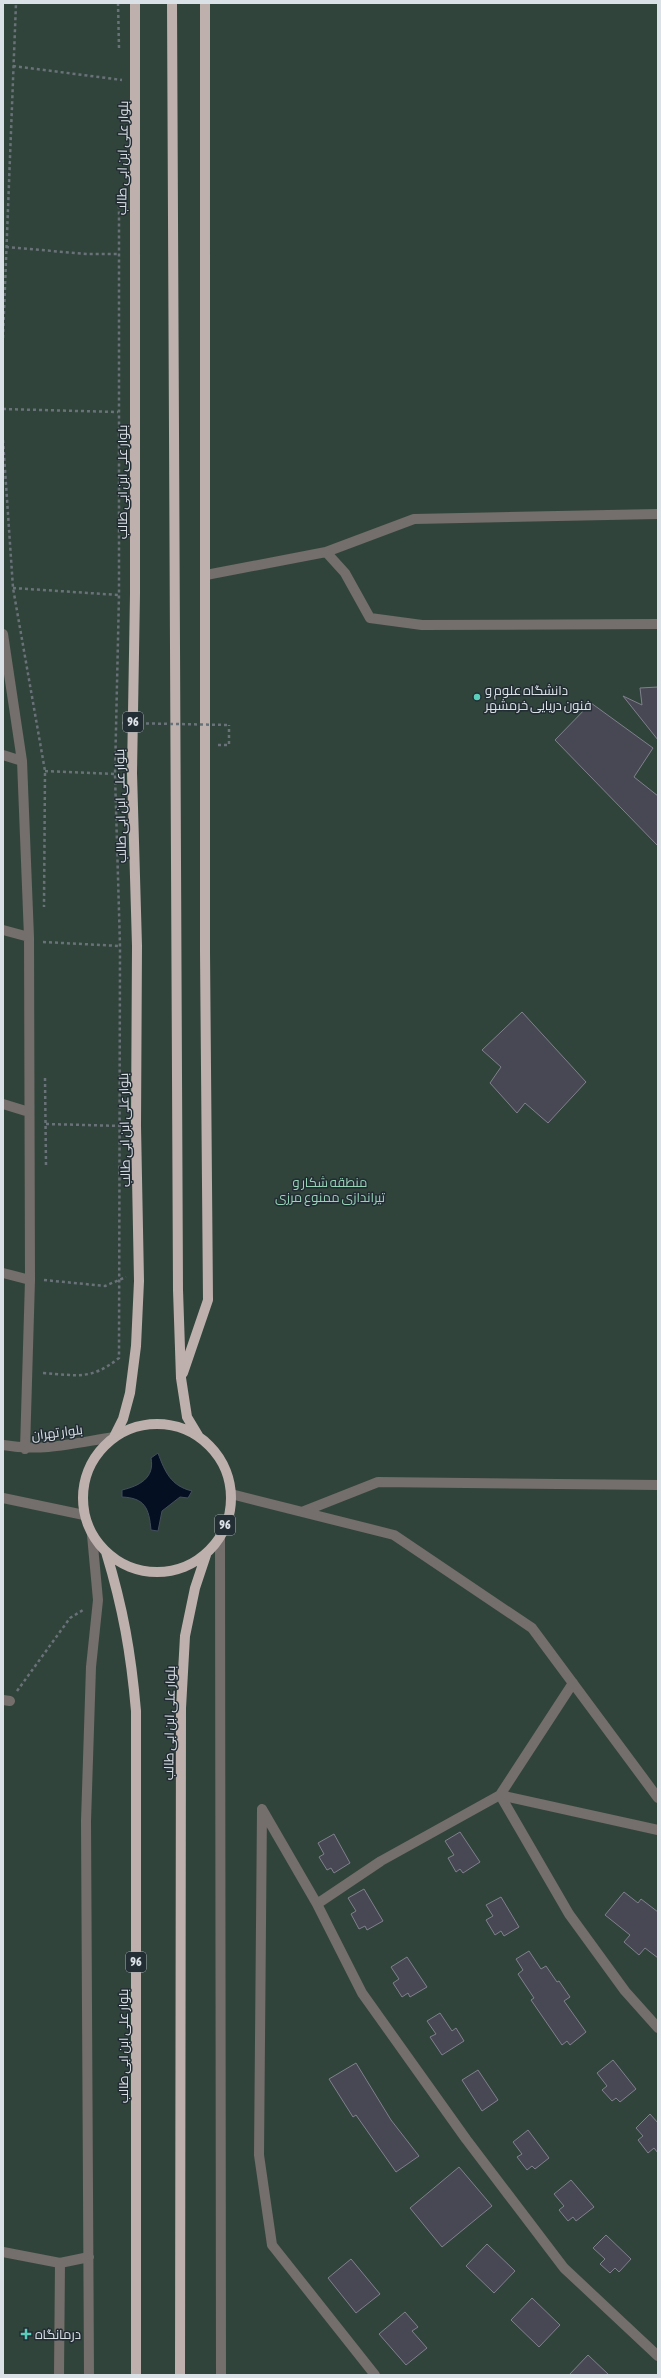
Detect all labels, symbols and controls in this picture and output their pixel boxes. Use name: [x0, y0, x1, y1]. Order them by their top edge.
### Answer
street label: بلوار علی ابن ابی طالب: [114, 101, 131, 215]
street label: بلوار علی ابن ابی طالب: [115, 425, 130, 539]
place label: دانشگاه علوم و فنون دریایی خرمشهر: [484, 683, 592, 713]
marker: دانشگاه علوم و فنون دریایی خرمشهر: [472, 692, 482, 702]
road number: 96: [123, 712, 143, 732]
street label: بلوار علی ابن ابی طالب: [112, 749, 129, 863]
street label: بلوار علی ابن ابی طالب: [116, 1073, 133, 1187]
park label: منطقه شکار و تیراندازی ممنوع مرزی: [275, 1175, 386, 1206]
street label: بلوار تهران: [30, 1422, 84, 1443]
road number: 96: [215, 1515, 235, 1535]
street label: بلوار علی ابن ابی طالب: [161, 1666, 178, 1780]
road number: 96: [126, 1952, 146, 1972]
street label: بلوار علی ابن ابی طالب: [116, 1989, 131, 2103]
place label: درمانگاه: [35, 2327, 81, 2342]
marker: درمانگاه: [20, 2328, 32, 2340]

